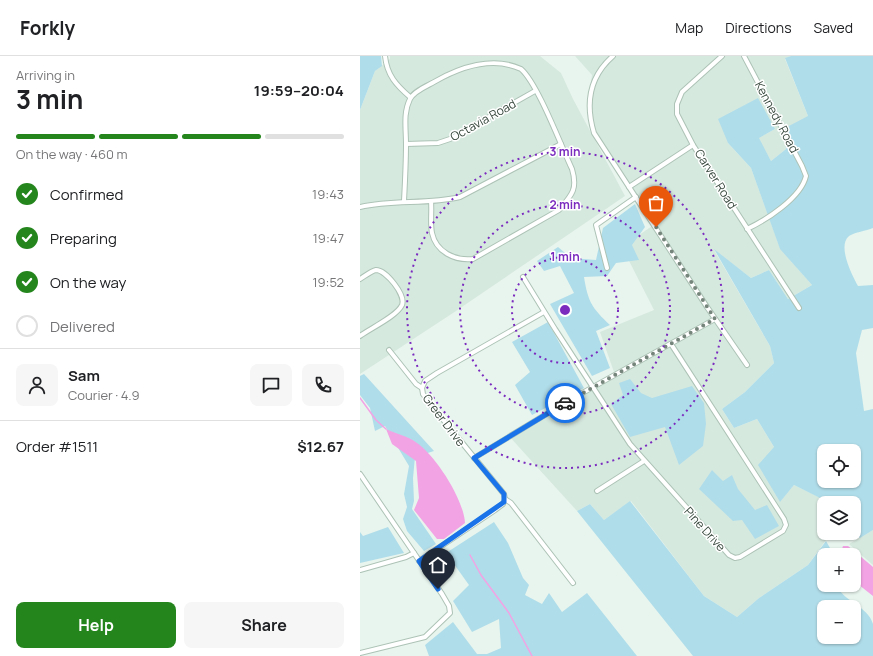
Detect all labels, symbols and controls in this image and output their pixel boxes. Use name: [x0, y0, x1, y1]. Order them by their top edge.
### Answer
text: Forkly: [20, 15, 75, 41]
text: Map: [675, 18, 703, 37]
text: Directions: [725, 18, 792, 37]
text: Saved: [814, 18, 853, 37]
text: Arriving in: [16, 66, 75, 84]
street label: Kennedy Road: [751, 78, 803, 156]
text: 19:59–20:04: [254, 80, 344, 101]
text: 3 min: [16, 81, 83, 117]
street label: Octavia Road: [447, 95, 519, 145]
text: 3 min: [549, 143, 581, 160]
text: On the way · 460 m: [16, 145, 128, 163]
street label: Carver Road: [691, 146, 741, 212]
icon: check: [16, 183, 38, 205]
text: Confirmed: [50, 184, 123, 205]
text: 19:43: [312, 185, 344, 203]
pin: [639, 186, 673, 227]
icon: bag: [645, 192, 667, 214]
text: 2 min: [549, 196, 581, 213]
icon: check: [16, 227, 38, 249]
text: Preparing: [50, 228, 117, 249]
text: 19:47: [313, 229, 344, 247]
text: 1 min: [550, 248, 580, 265]
icon: check: [16, 271, 38, 293]
text: On the way: [50, 272, 126, 293]
text: 19:52: [312, 273, 344, 291]
centre of rings: [558, 303, 572, 317]
text: Delivered: [50, 316, 115, 337]
button: person: [16, 364, 58, 406]
button: chat: [250, 364, 292, 406]
button: phone: [302, 364, 344, 406]
text: Sam: [68, 365, 100, 386]
courier: [545, 383, 585, 423]
text: Courier · 4.9: [68, 386, 140, 404]
street label: Greer Drive: [419, 390, 469, 450]
icon: car: [554, 392, 576, 414]
text: Order #1511: [16, 436, 98, 457]
text: $12.67: [297, 436, 344, 457]
map controls: [817, 444, 861, 644]
button: locate: [817, 444, 861, 488]
button: layers: [817, 496, 861, 540]
street label: Pine Drive: [680, 503, 730, 555]
pin: [421, 548, 455, 589]
button: +: [817, 548, 861, 592]
icon: home: [427, 554, 449, 576]
button: −: [817, 600, 861, 644]
button: Help: [16, 602, 176, 648]
button: Share: [184, 602, 344, 648]

